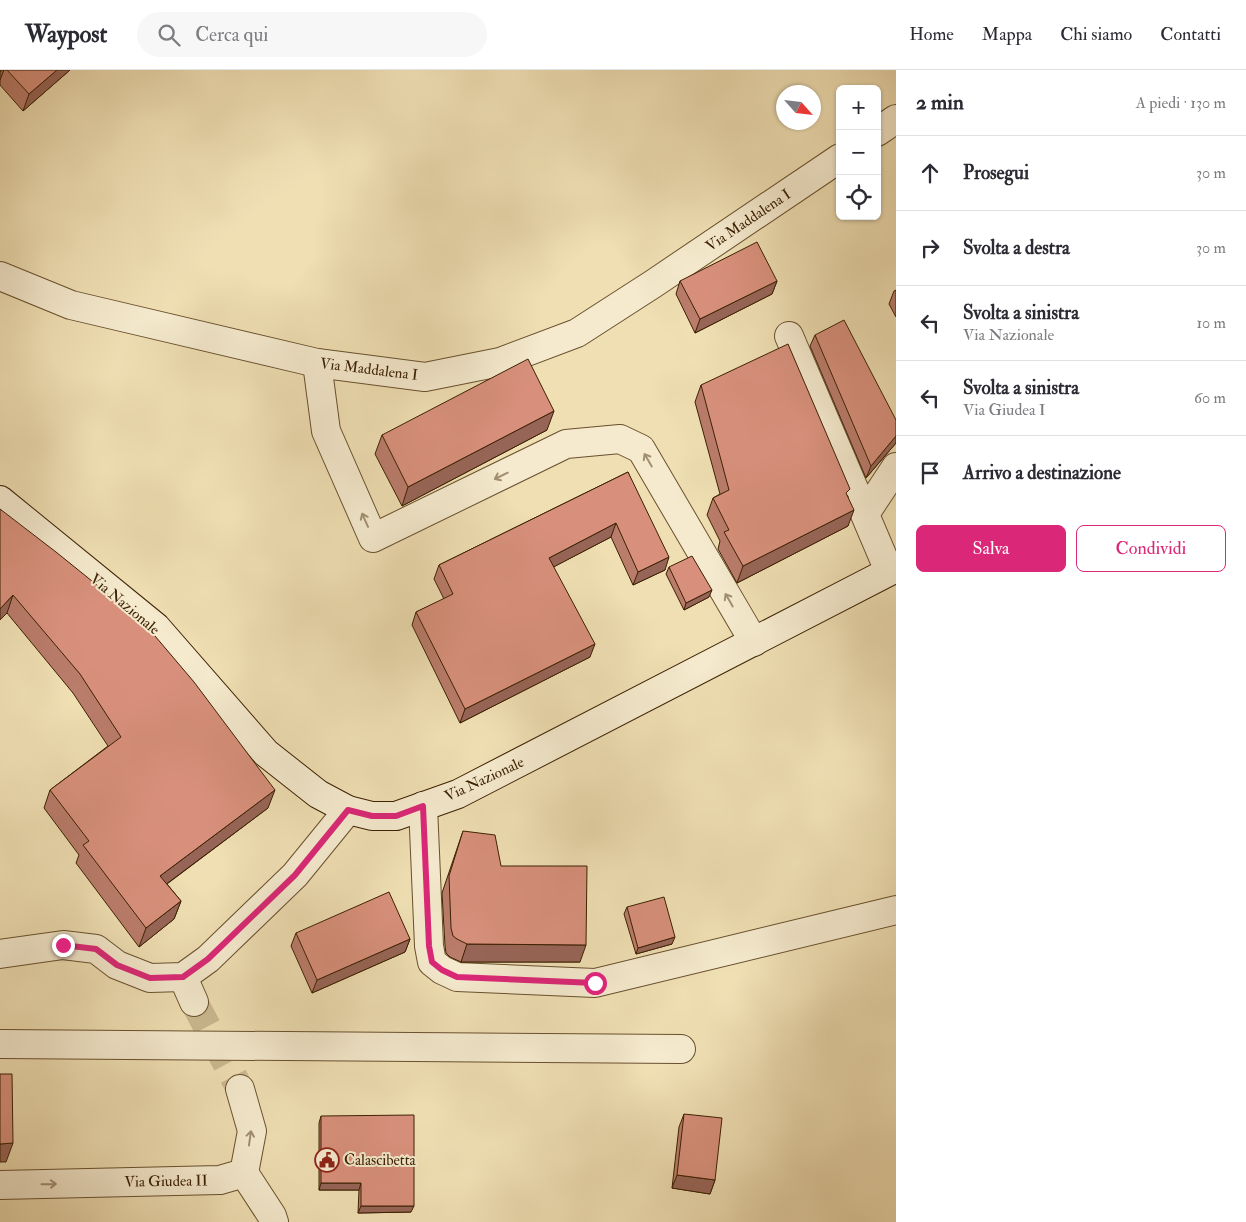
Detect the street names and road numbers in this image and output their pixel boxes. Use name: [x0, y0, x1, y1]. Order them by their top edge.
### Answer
street label: Via Maddalena I: [702, 185, 794, 256]
street label: Via Maddalena I: [319, 354, 419, 385]
street label: Via Nazionale: [86, 570, 164, 639]
street label: Via Nazionale: [441, 753, 527, 806]
street label: Via Giudea II: [124, 1171, 208, 1192]

